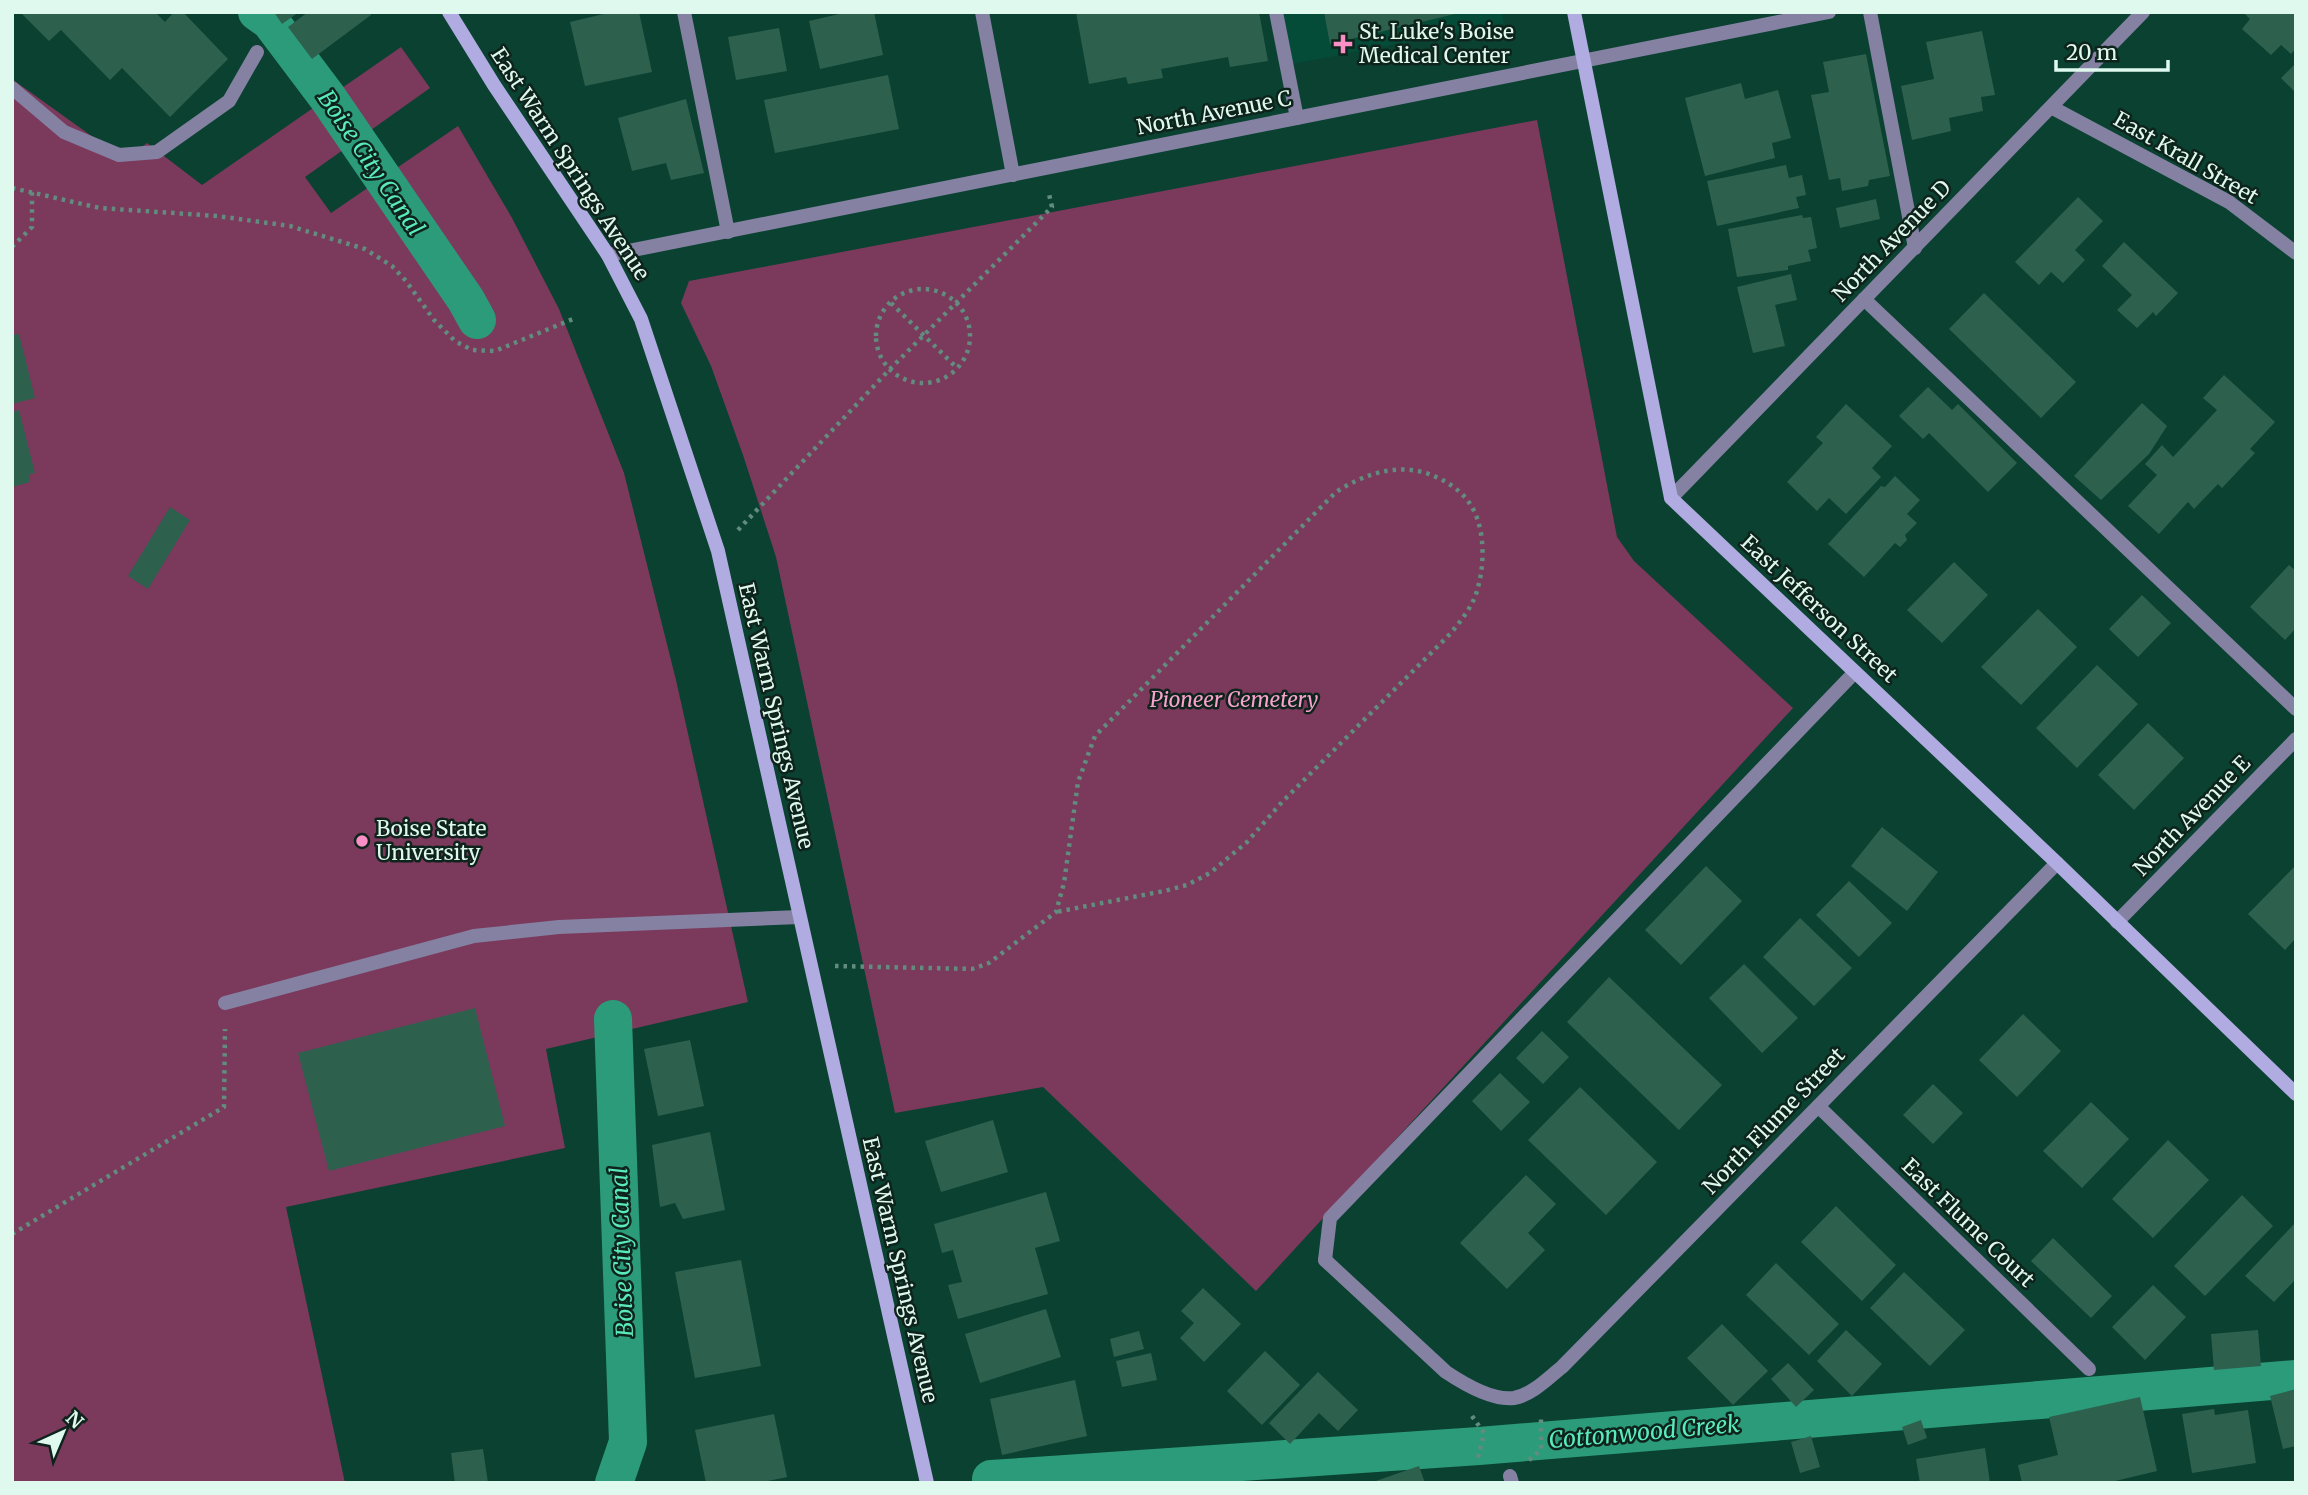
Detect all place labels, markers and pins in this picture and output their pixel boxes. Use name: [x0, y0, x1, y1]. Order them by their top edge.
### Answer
place label: St. Luke's Boise Medical Center: [1359, 18, 1514, 69]
marker: St. Luke's Boise Medical Center: [1333, 34, 1353, 54]
place label: Boise State University: [376, 815, 486, 866]
marker: Boise State University: [354, 833, 370, 849]

